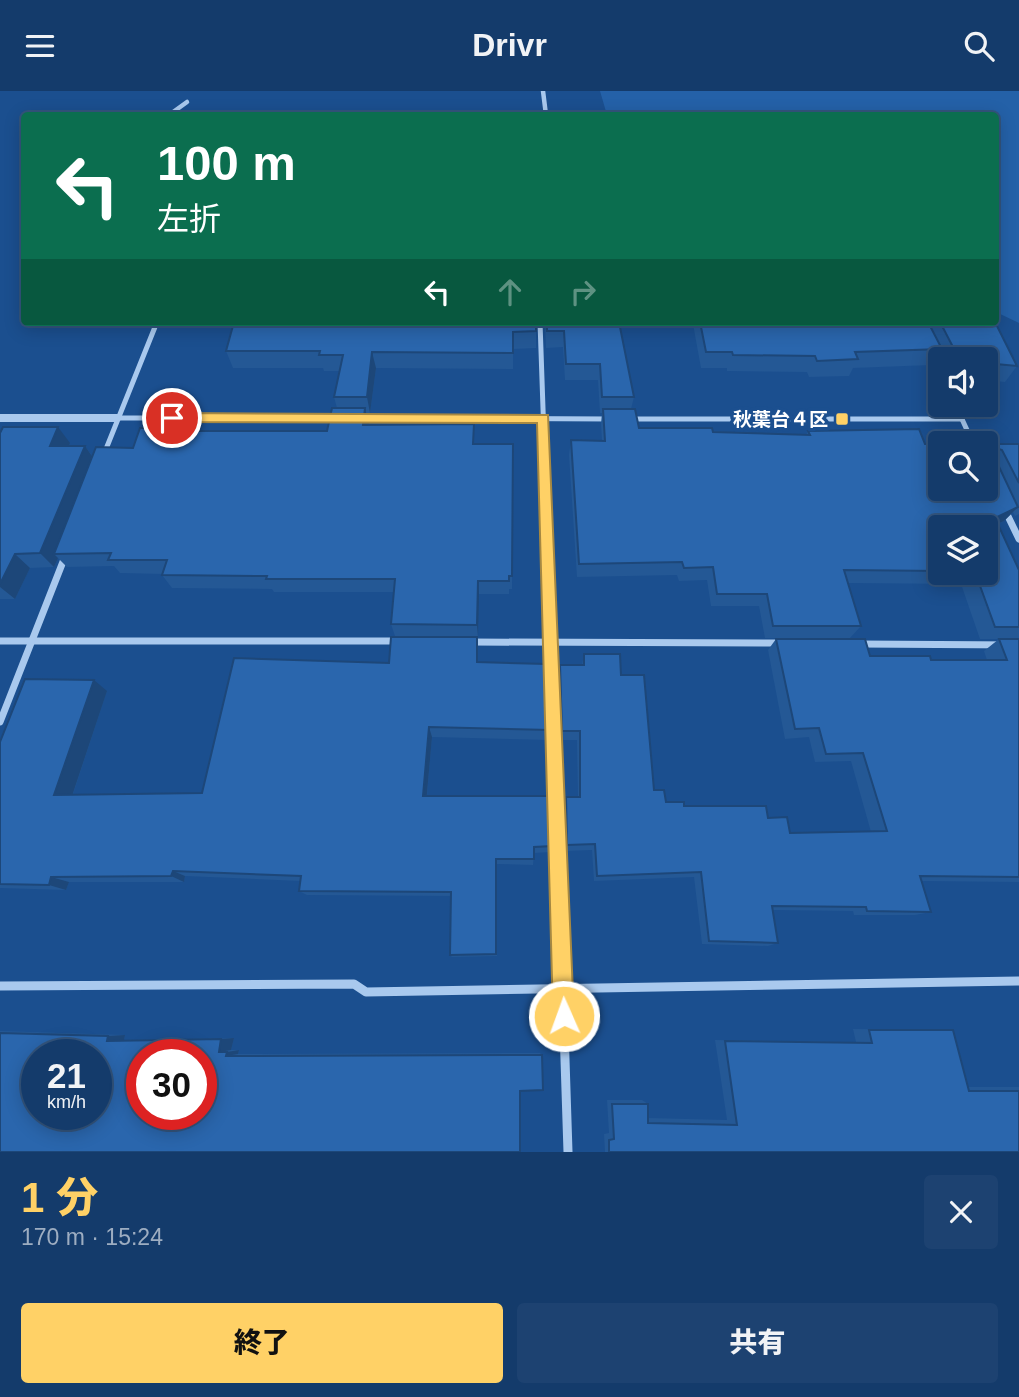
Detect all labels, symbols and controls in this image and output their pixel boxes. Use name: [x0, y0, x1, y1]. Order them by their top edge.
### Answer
icon: menu: [21, 27, 59, 65]
text: Drivr: [472, 27, 547, 63]
icon: search: [960, 27, 998, 65]
text: 100 m: [157, 136, 296, 190]
icon: left: [42, 140, 133, 231]
text: 左折: [157, 201, 221, 237]
icon: left: [418, 273, 456, 311]
icon: ahead: [491, 273, 529, 311]
icon: right: [564, 273, 602, 311]
map controls: [928, 347, 998, 585]
button: sound: [928, 347, 998, 417]
pin: [142, 388, 202, 448]
icon: arrive: [153, 399, 191, 437]
place label: 秋葉台４区: [733, 409, 828, 430]
marker: 秋葉台４区: [834, 411, 850, 427]
button: search: [928, 431, 998, 501]
button: layers: [928, 515, 998, 585]
position arrow: [527, 979, 601, 1053]
speed limit sign: 30: [126, 1039, 217, 1130]
text: 21: [47, 1056, 86, 1095]
text: km/h: [47, 1092, 86, 1112]
text: 1 分: [21, 1174, 98, 1221]
button: close: [924, 1175, 998, 1249]
text: 170 m · 15:24: [21, 1224, 163, 1250]
button: 終了: [21, 1303, 503, 1383]
button: 共有: [517, 1303, 998, 1383]

